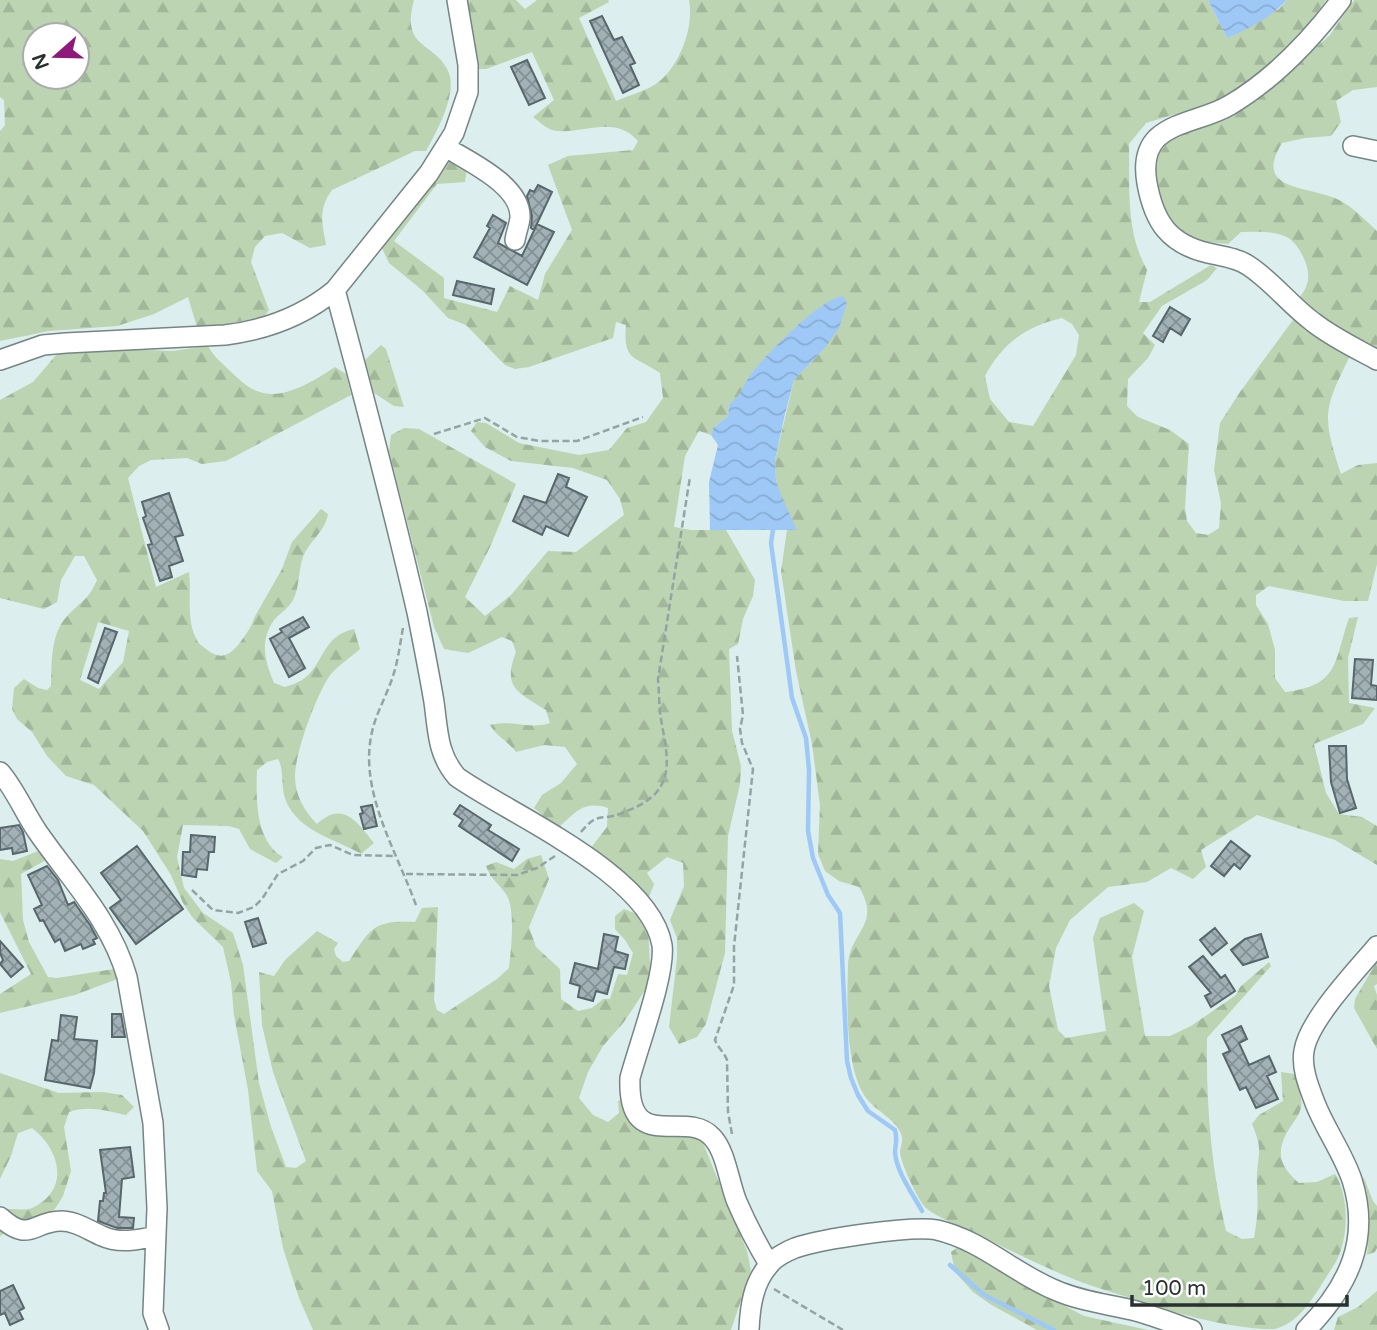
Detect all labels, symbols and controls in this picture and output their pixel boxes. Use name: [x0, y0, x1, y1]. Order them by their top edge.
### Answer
north arrow: [21, 21, 91, 91]
text: N: [28, 51, 54, 72]
scale bar: [1132, 1264, 1347, 1308]
text: 100 m: [1142, 1276, 1206, 1301]

